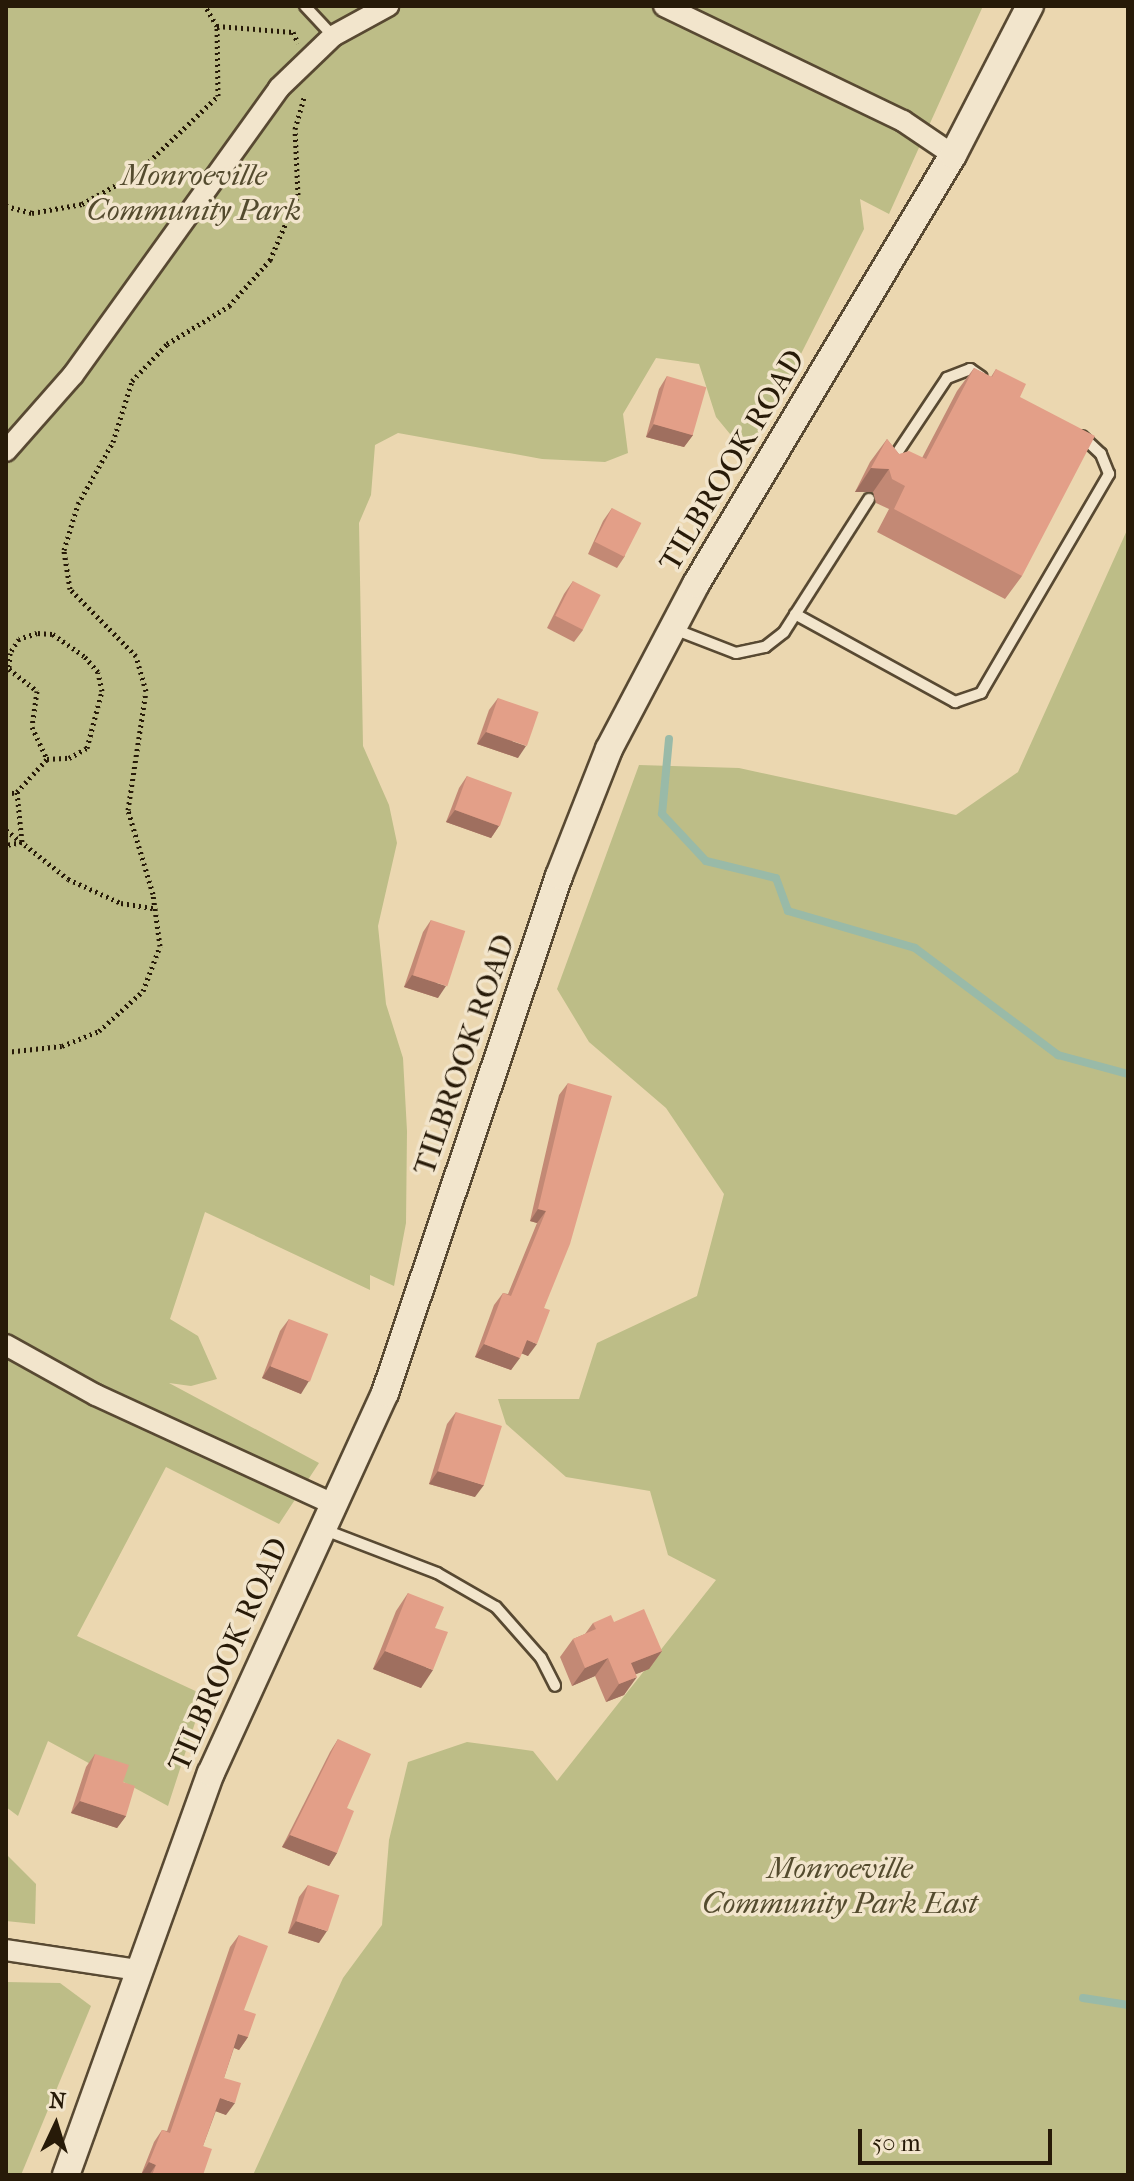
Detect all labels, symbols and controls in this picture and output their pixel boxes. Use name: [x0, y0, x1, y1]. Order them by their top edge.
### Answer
park label: Monroeville Community Park: [87, 158, 301, 228]
street label: TILBROOK ROAD: [653, 344, 813, 578]
street label: TILBROOK ROAD: [407, 930, 523, 1180]
street label: TILBROOK ROAD: [161, 1533, 297, 1777]
park label: Monroeville Community Park East: [702, 1851, 978, 1922]
north arrow: [16, 2085, 96, 2165]
text: N: [48, 2088, 67, 2115]
scale bar: [862, 2113, 1056, 2163]
text: 50 m: [872, 2129, 921, 2157]

